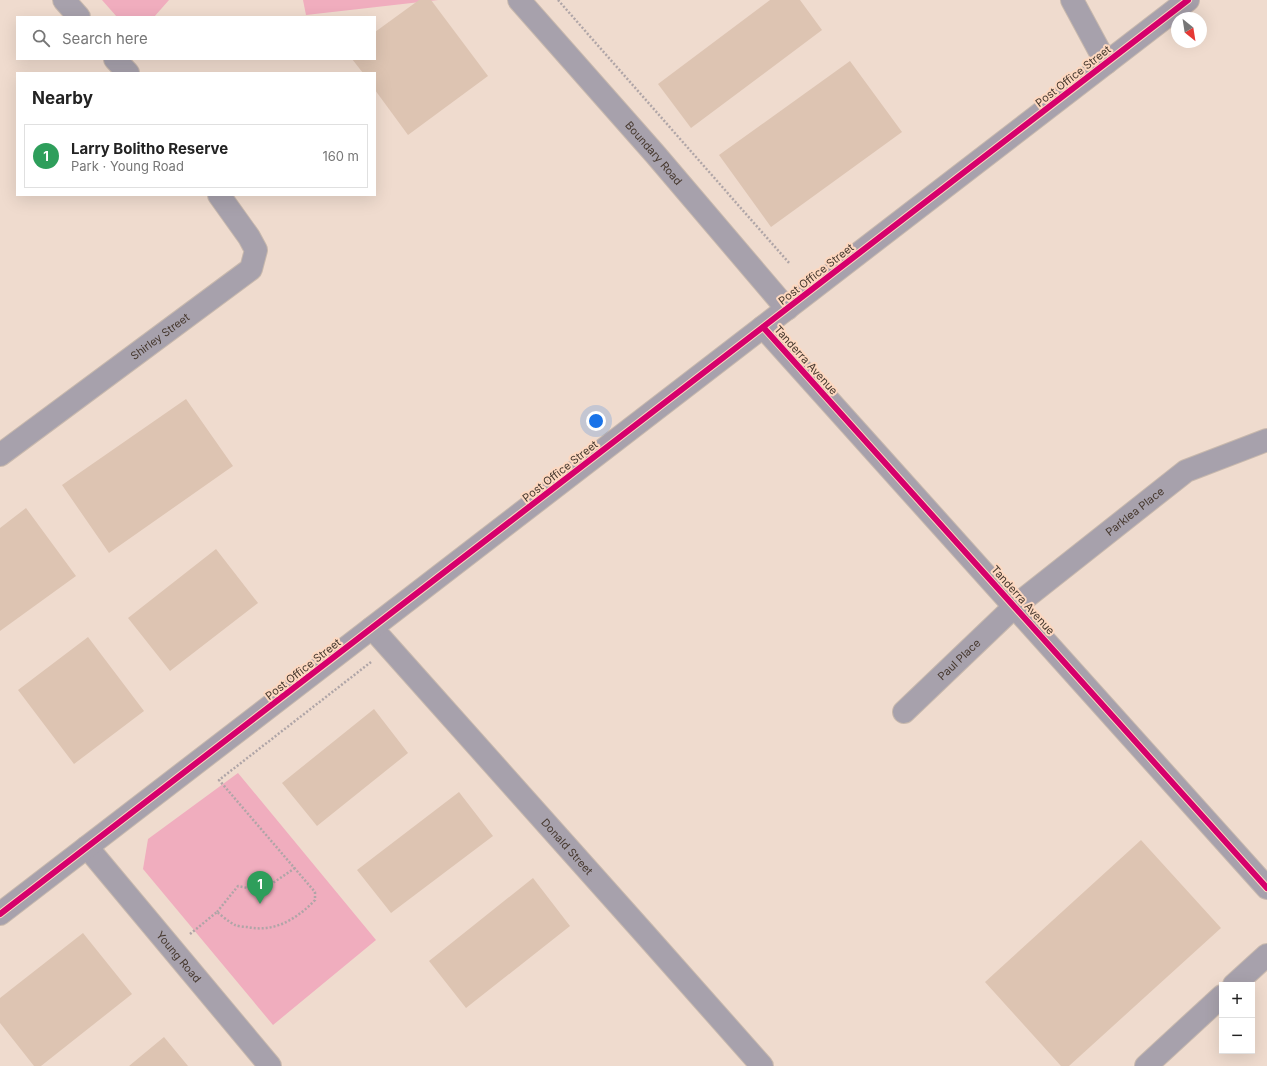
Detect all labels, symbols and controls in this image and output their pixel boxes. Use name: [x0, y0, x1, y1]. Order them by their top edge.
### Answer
north arrow: [1171, 12, 1207, 48]
search box: [16, 16, 376, 60]
icon: search: [30, 27, 52, 49]
text: Search here: [62, 29, 148, 48]
street label: Post Office Street: [1033, 42, 1114, 110]
text: Nearby: [32, 88, 93, 108]
street label: Boundary Road: [622, 118, 685, 188]
text: Larry Bolitho Reserve: [71, 139, 228, 158]
text: 1: [43, 148, 49, 164]
text: 160 m: [322, 148, 359, 164]
text: Park · Young Road: [71, 158, 184, 174]
street label: Post Office Street: [776, 240, 857, 308]
street label: Shirley Street: [128, 310, 192, 363]
street label: Tanderra Avenue: [771, 322, 841, 398]
your location: [586, 411, 606, 431]
street label: Post Office Street: [520, 437, 601, 505]
street label: Parklea Place: [1103, 484, 1167, 539]
street label: Tanderra Avenue: [988, 562, 1058, 638]
street label: Post Office Street: [263, 635, 344, 703]
street label: Paul Place: [935, 636, 983, 683]
street label: Donald Street: [538, 816, 596, 878]
pin: 1: [247, 871, 273, 904]
street label: Young Road: [153, 928, 204, 985]
map controls: [1219, 982, 1255, 1054]
button: +: [1219, 982, 1255, 1018]
button: −: [1219, 1018, 1255, 1054]

